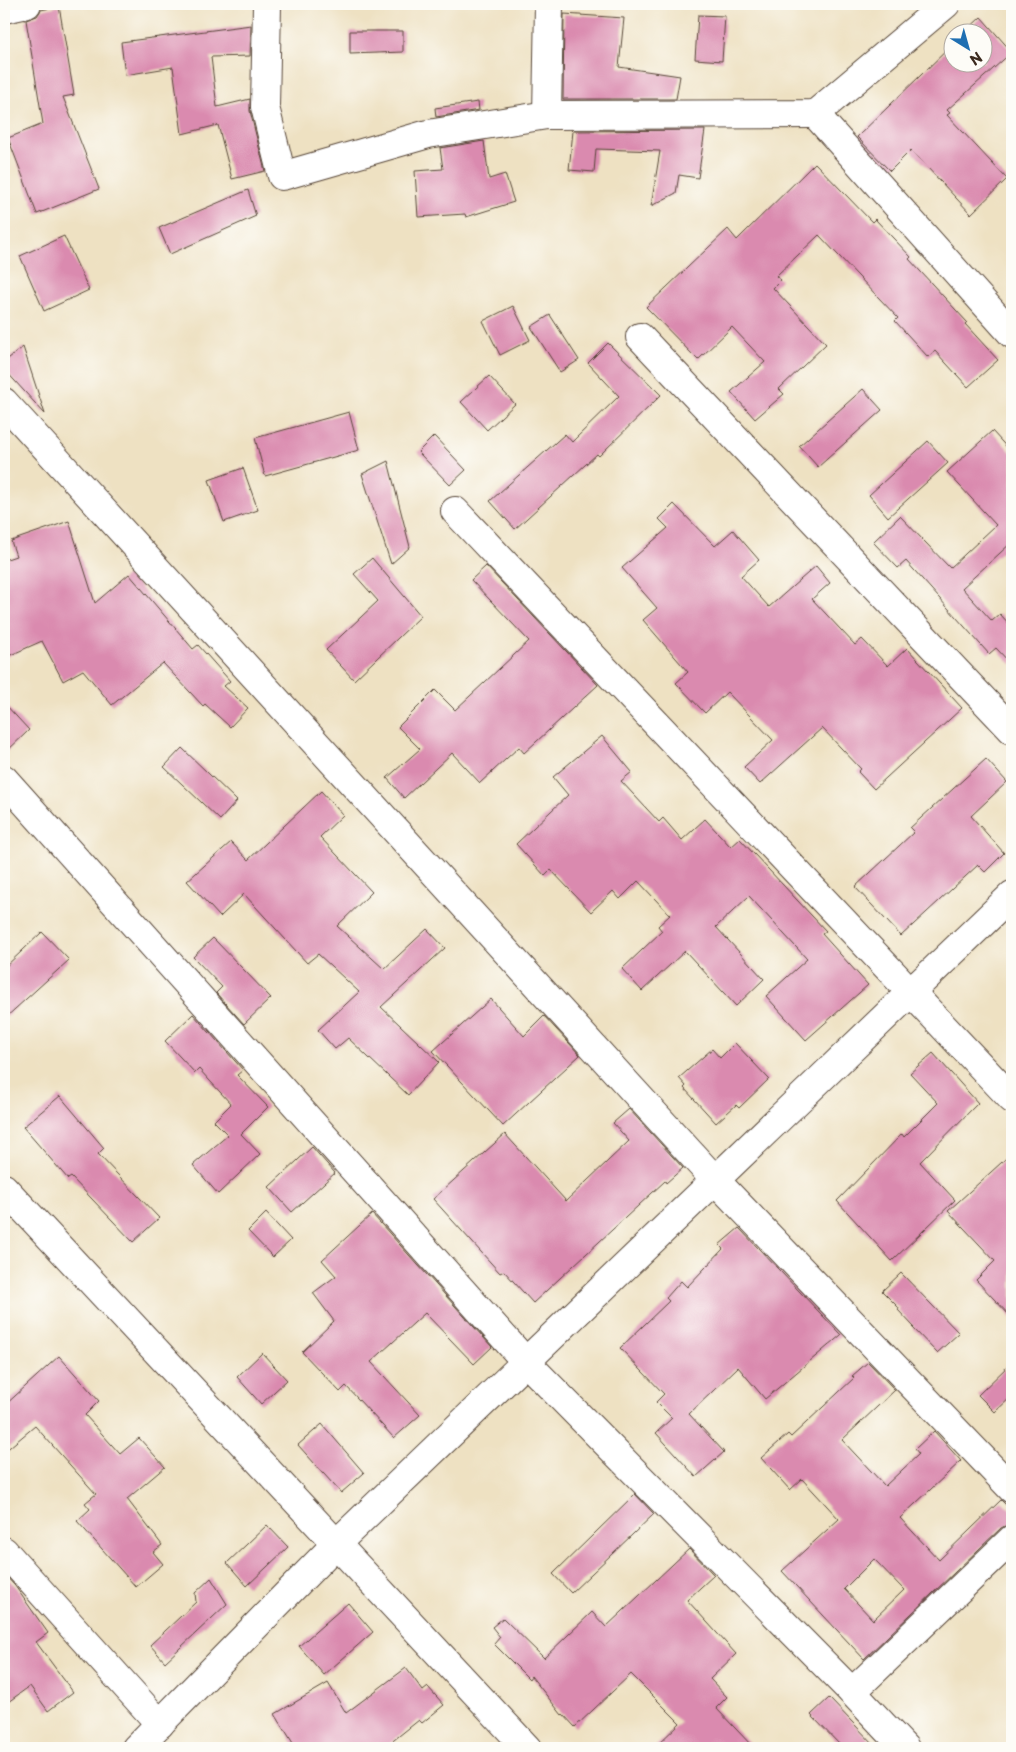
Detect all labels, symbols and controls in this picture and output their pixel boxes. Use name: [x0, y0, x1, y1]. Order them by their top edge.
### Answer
north arrow: [944, 22, 994, 72]
text: N: [965, 47, 987, 71]

